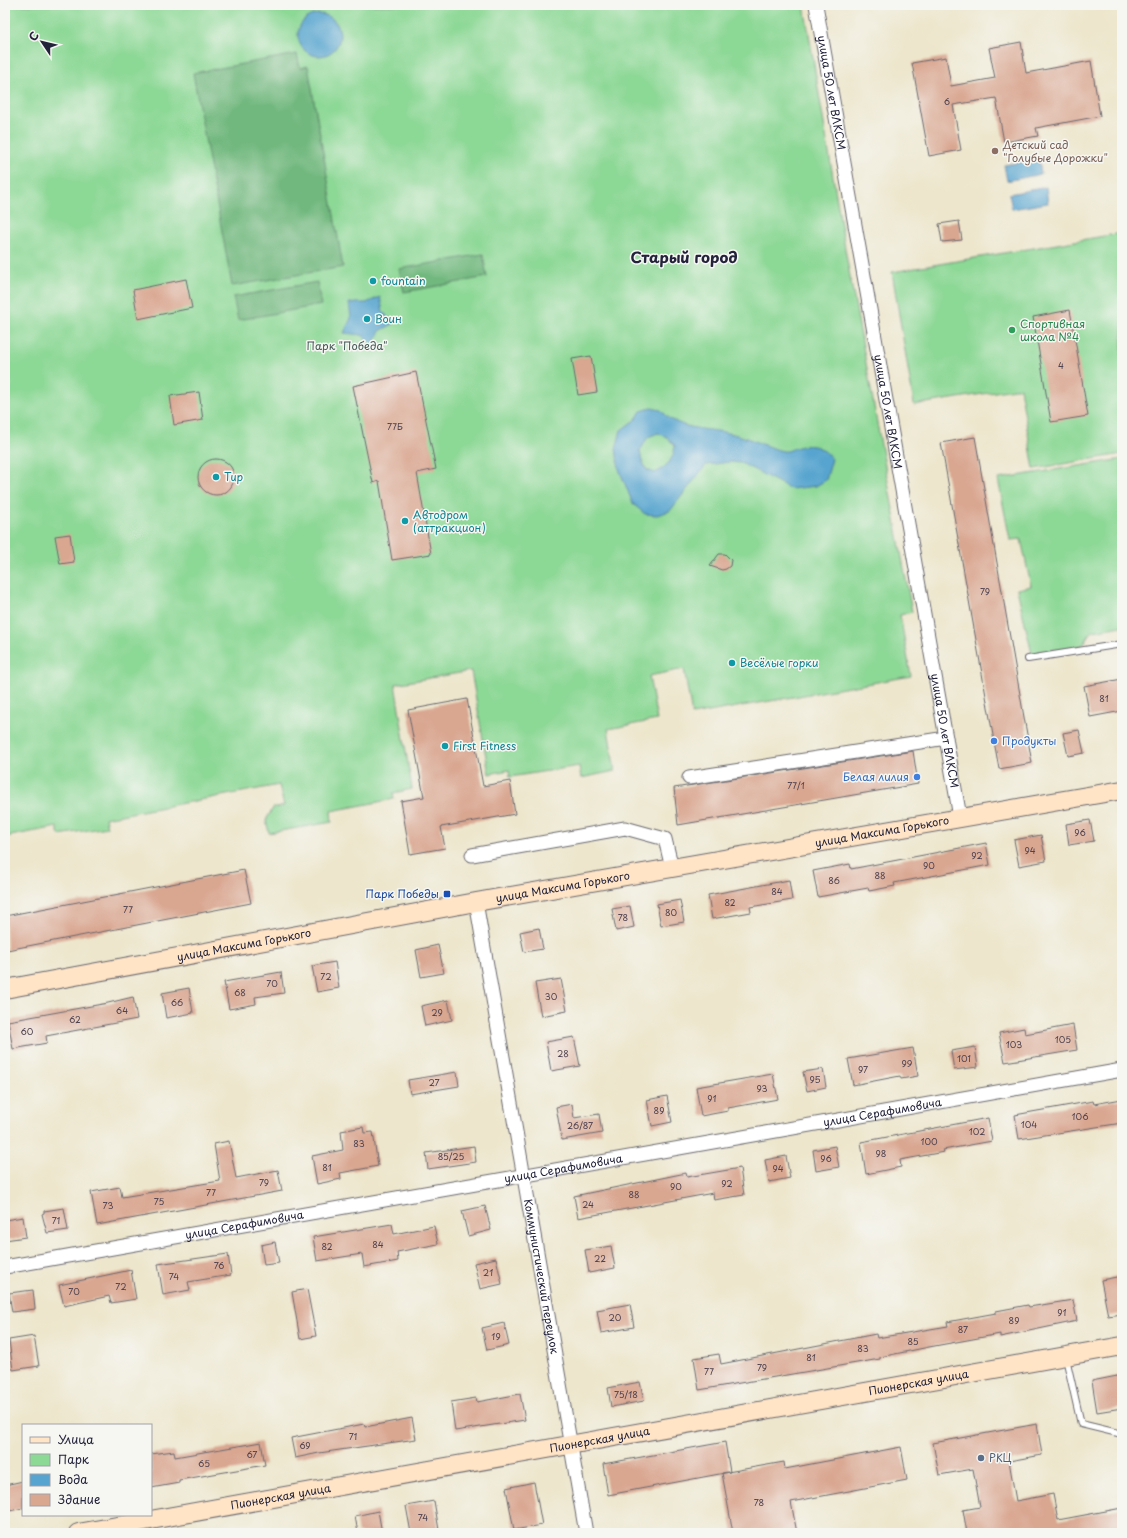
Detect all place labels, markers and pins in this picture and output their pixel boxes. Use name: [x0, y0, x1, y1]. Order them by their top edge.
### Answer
place label: Детский сад "Голубые Дорожки": [1002, 136, 1108, 166]
marker: Детский сад "Голубые Дорожки": [990, 146, 1000, 156]
place label: fountain: [381, 272, 426, 289]
marker: fountain: [368, 276, 378, 286]
place label: Воин: [375, 310, 402, 327]
marker: Воин: [362, 314, 372, 324]
place label: Спортивная школа №4: [1020, 315, 1085, 345]
marker: Спортивная школа №4: [1007, 325, 1017, 335]
place label: Тир: [224, 468, 244, 485]
marker: Тир: [211, 472, 221, 482]
place label: Автодром (аттракцион): [413, 506, 486, 536]
marker: Автодром (аттракцион): [400, 516, 410, 526]
place label: Весёлые горки: [740, 654, 818, 671]
marker: Весёлые горки: [727, 658, 737, 668]
place label: Продукты: [1002, 732, 1056, 749]
marker: Продукты: [989, 736, 999, 746]
place label: First Fitness: [453, 737, 516, 754]
marker: First Fitness: [440, 741, 450, 751]
place label: Белая лилия: [843, 768, 909, 785]
marker: Белая лилия: [912, 772, 922, 782]
place label: Парк Победы: [366, 885, 439, 902]
marker: Парк Победы: [442, 889, 452, 899]
place label: РКЦ: [989, 1449, 1012, 1466]
marker: РКЦ: [976, 1453, 986, 1463]

